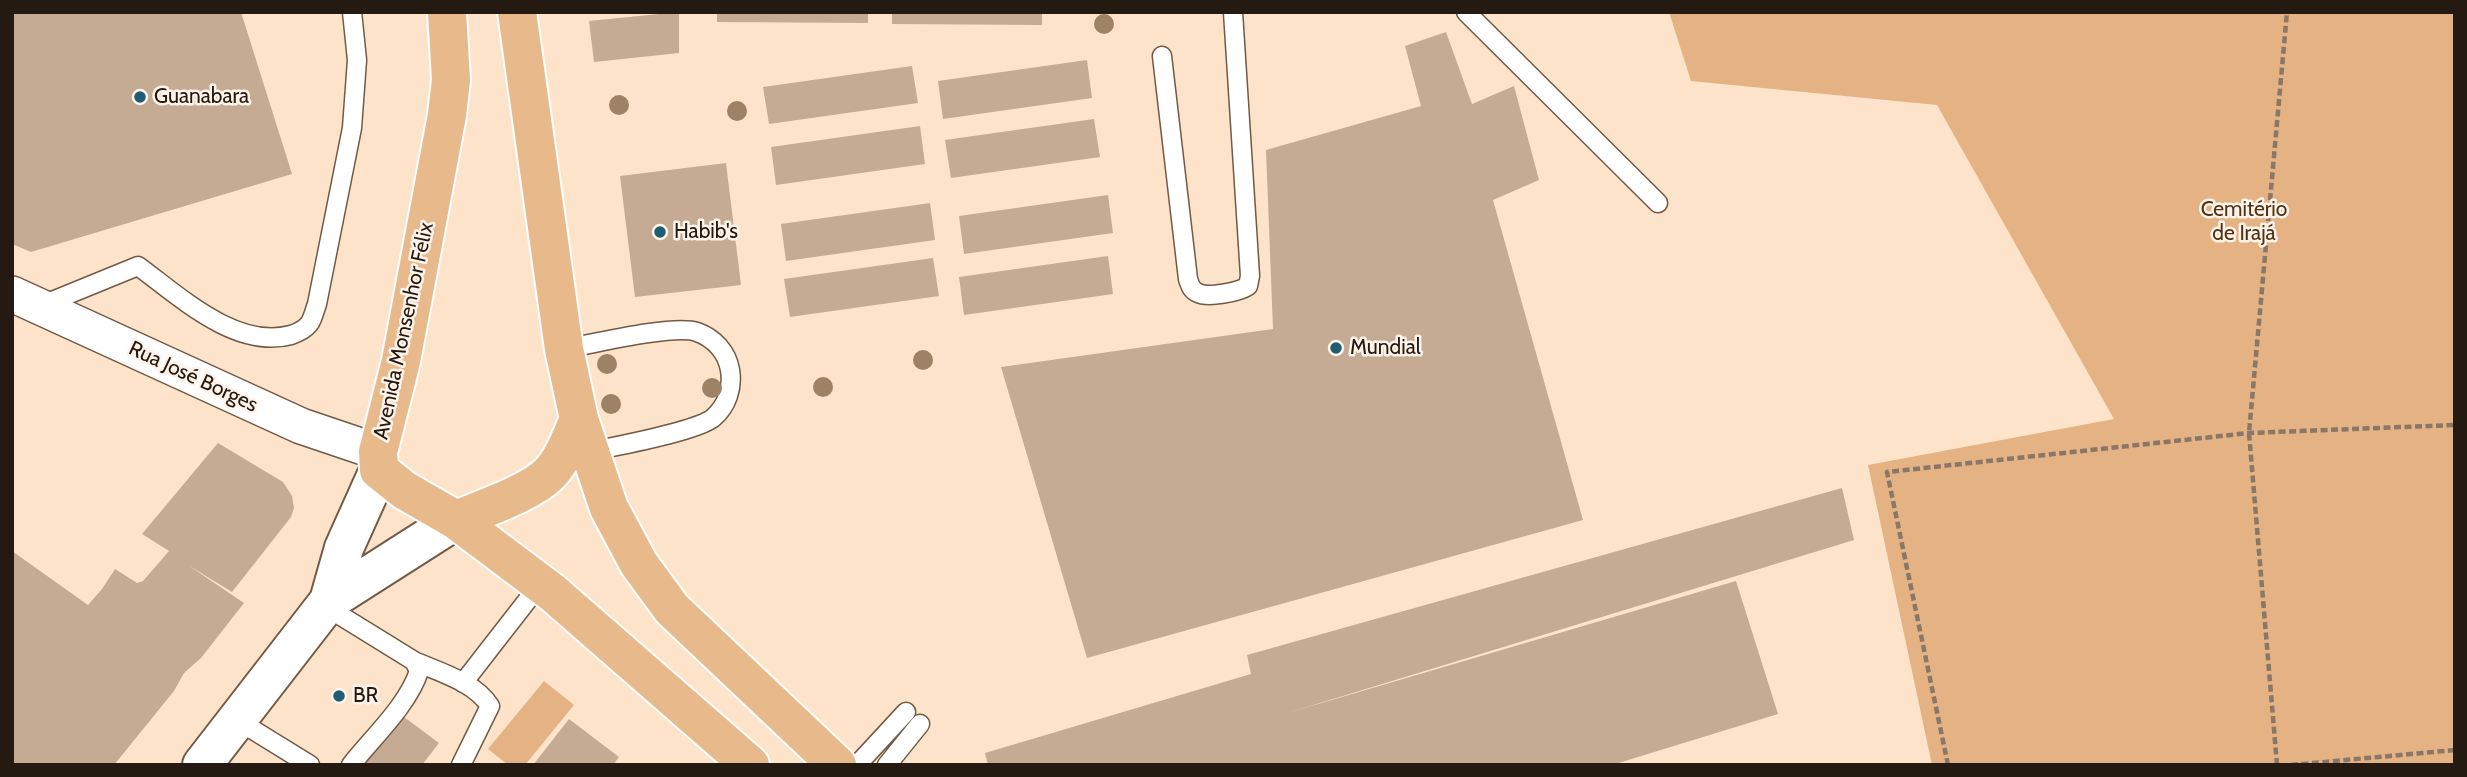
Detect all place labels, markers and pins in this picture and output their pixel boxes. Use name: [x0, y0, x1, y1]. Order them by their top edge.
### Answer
place label: Guanabara: [154, 84, 249, 110]
marker: Guanabara: [132, 89, 148, 105]
place label: Habib's: [674, 219, 738, 245]
marker: Habib's: [652, 224, 668, 240]
place label: Mundial: [1350, 335, 1421, 361]
marker: Mundial: [1328, 340, 1344, 356]
place label: BR: [353, 683, 378, 709]
marker: BR: [331, 688, 347, 704]

